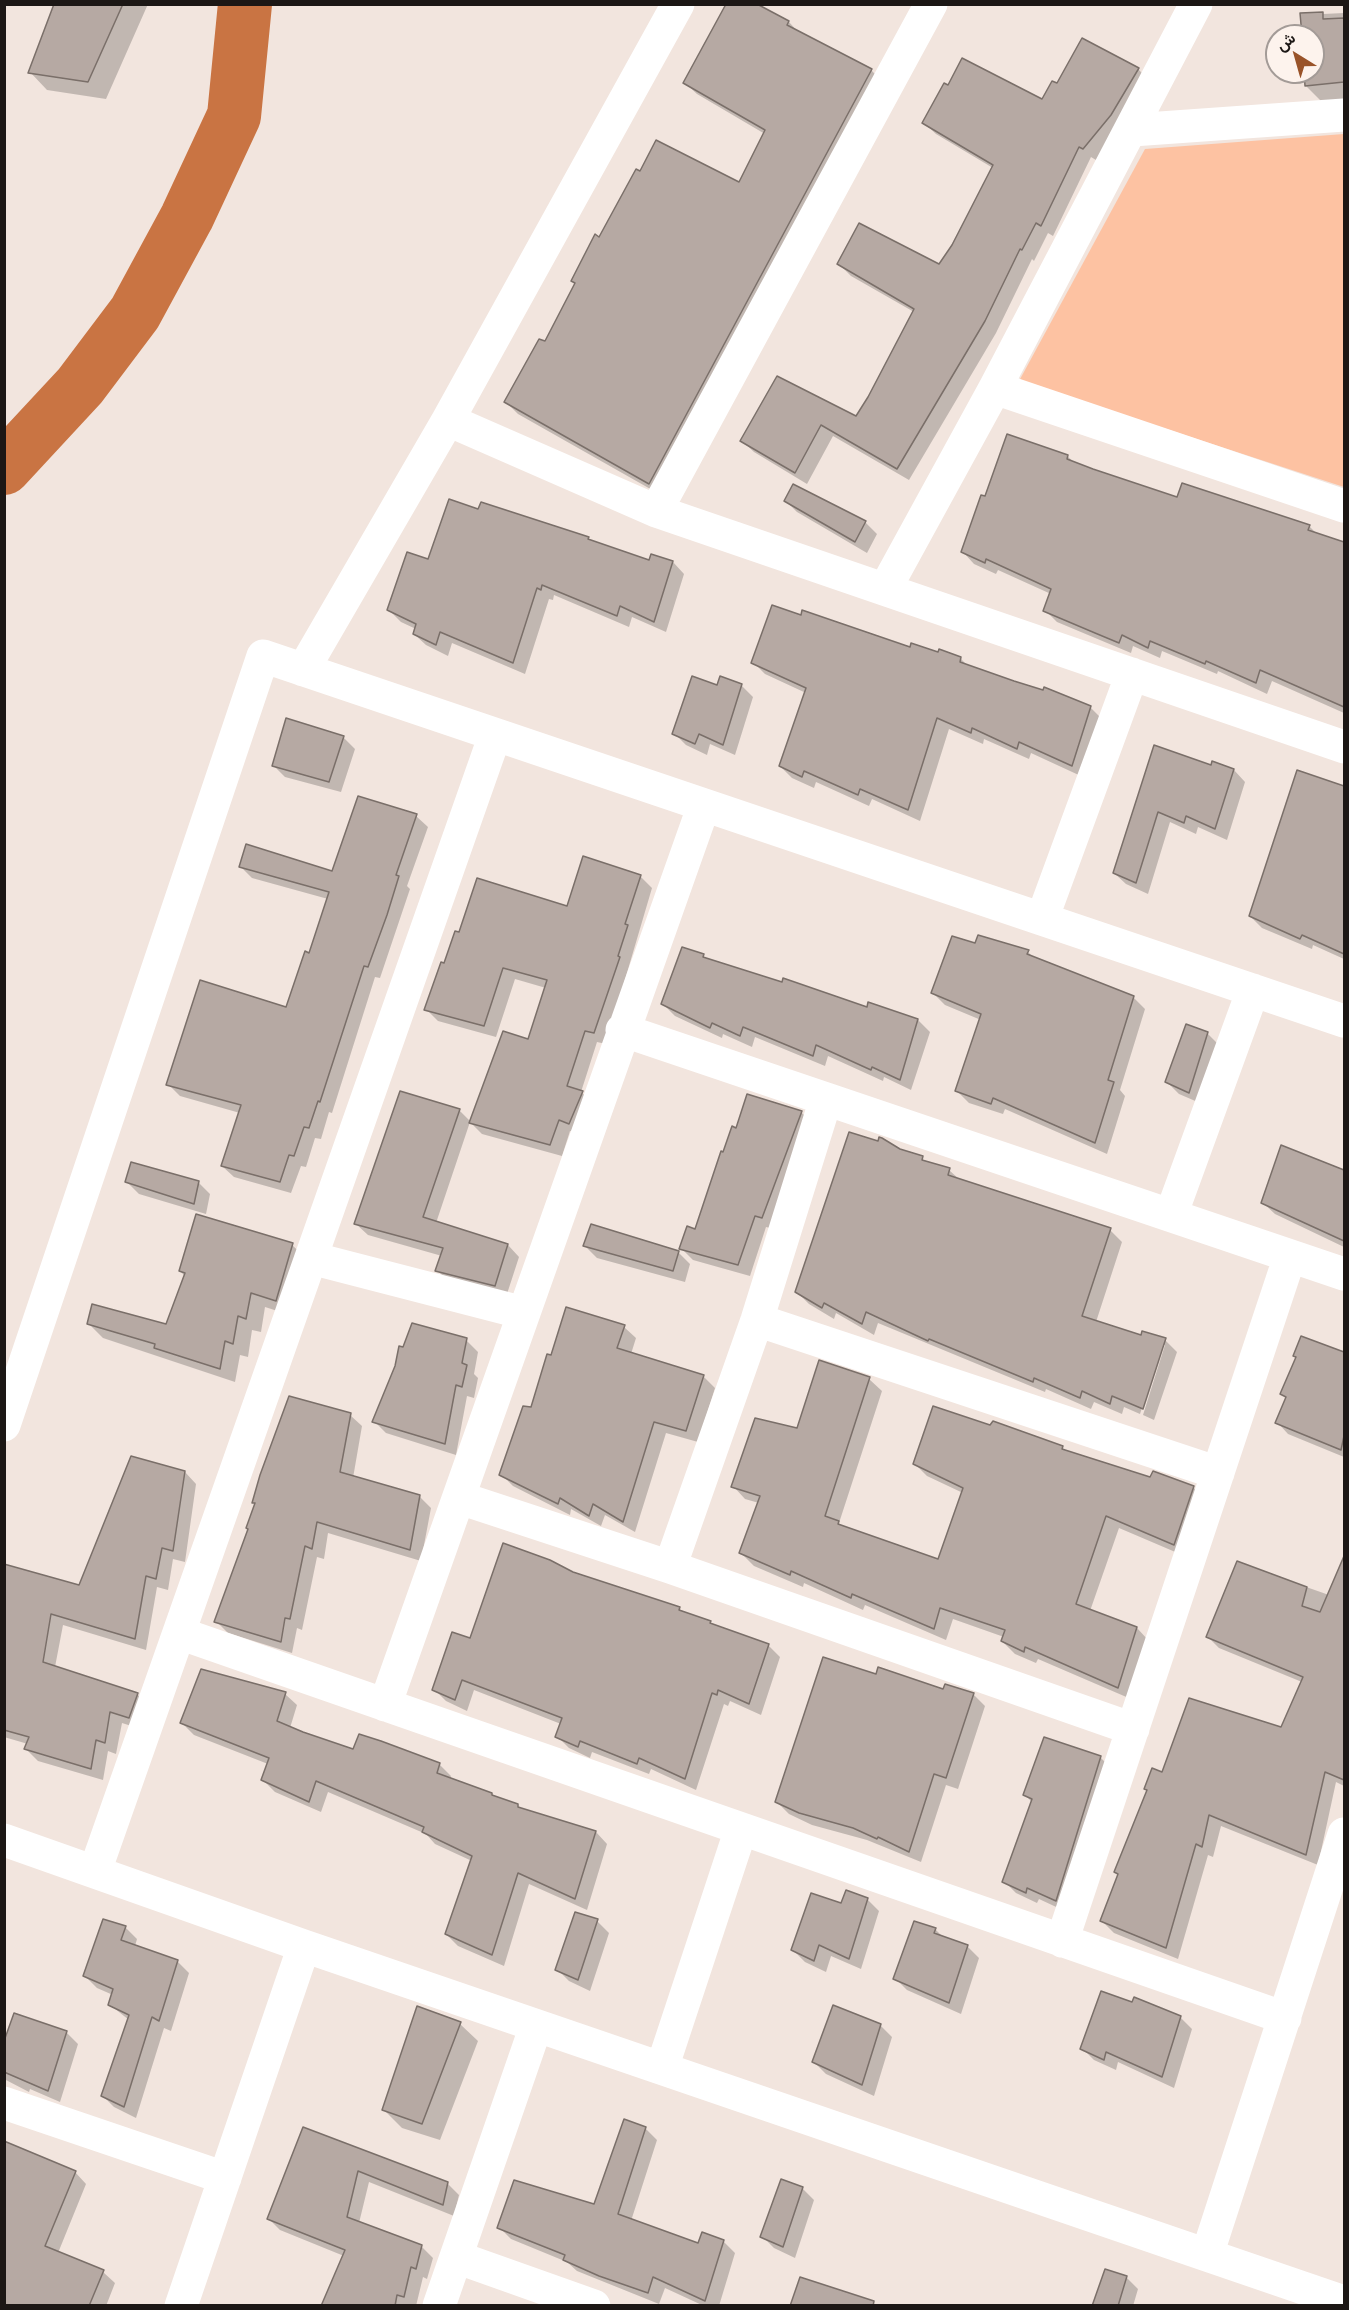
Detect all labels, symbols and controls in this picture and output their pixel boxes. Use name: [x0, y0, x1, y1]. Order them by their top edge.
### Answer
north arrow: [1265, 24, 1325, 84]
text: ش: [1272, 27, 1298, 54]

